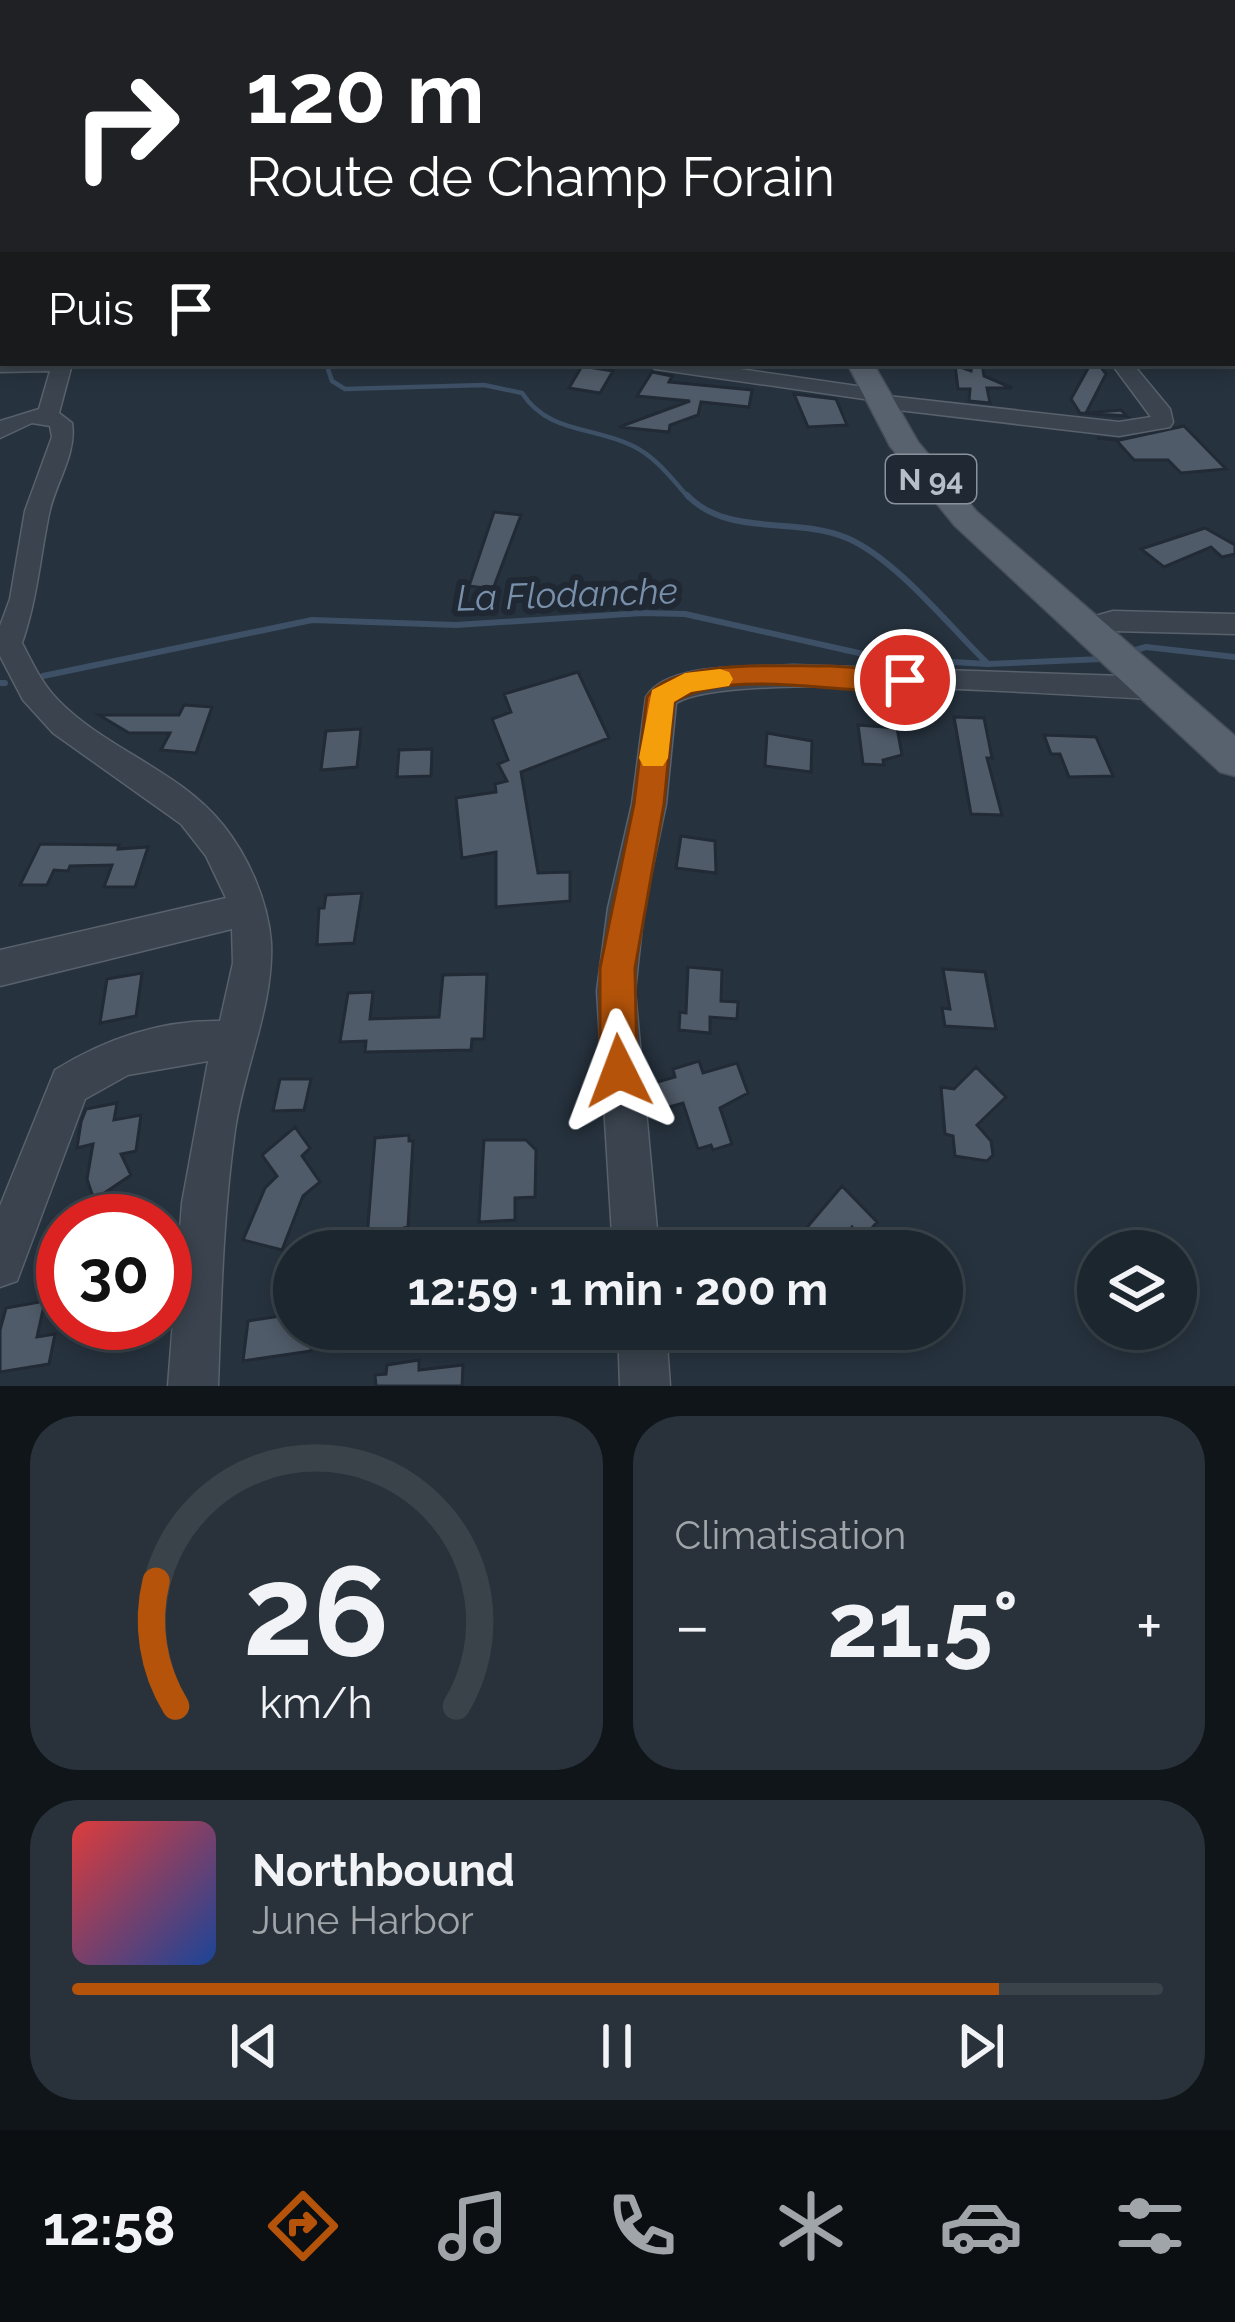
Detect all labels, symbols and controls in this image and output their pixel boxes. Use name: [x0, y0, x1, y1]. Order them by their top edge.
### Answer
text: 120 m: [246, 44, 485, 143]
icon: right: [48, 48, 204, 204]
text: Route de Champ Forain: [246, 145, 835, 209]
icon: arrive: [158, 276, 224, 342]
text: Puis: [48, 283, 134, 336]
road number: N 94: [886, 455, 976, 503]
water label: La Flodanche: [455, 569, 679, 619]
pin: [854, 629, 956, 731]
icon: arrive: [872, 647, 938, 713]
position arrow: [556, 1008, 682, 1134]
speed limit sign: 30: [36, 1194, 192, 1350]
map controls: [1077, 1230, 1197, 1350]
button: layers: [1077, 1230, 1197, 1350]
text: 12:59 · 1 min · 200 m: [408, 1263, 828, 1316]
text: Climatisation: [675, 1512, 906, 1558]
text: 26: [243, 1538, 389, 1684]
text: 21.5°: [827, 1572, 1018, 1678]
text: −: [675, 1587, 710, 1664]
text: +: [1136, 1587, 1163, 1664]
text: km/h: [260, 1678, 373, 1728]
text: Northbound: [252, 1844, 515, 1897]
text: June Harbor: [252, 1897, 474, 1943]
icon: previous: [221, 2013, 287, 2079]
icon: pause: [584, 2013, 650, 2079]
icon: next: [948, 2013, 1014, 2079]
icon: directions: [261, 2184, 345, 2268]
icon: music: [431, 2184, 515, 2268]
icon: phone: [600, 2184, 684, 2268]
icon: climate: [769, 2184, 853, 2268]
icon: car: [939, 2184, 1023, 2268]
icon: filters: [1108, 2184, 1192, 2268]
text: 12:58: [43, 2194, 176, 2258]

